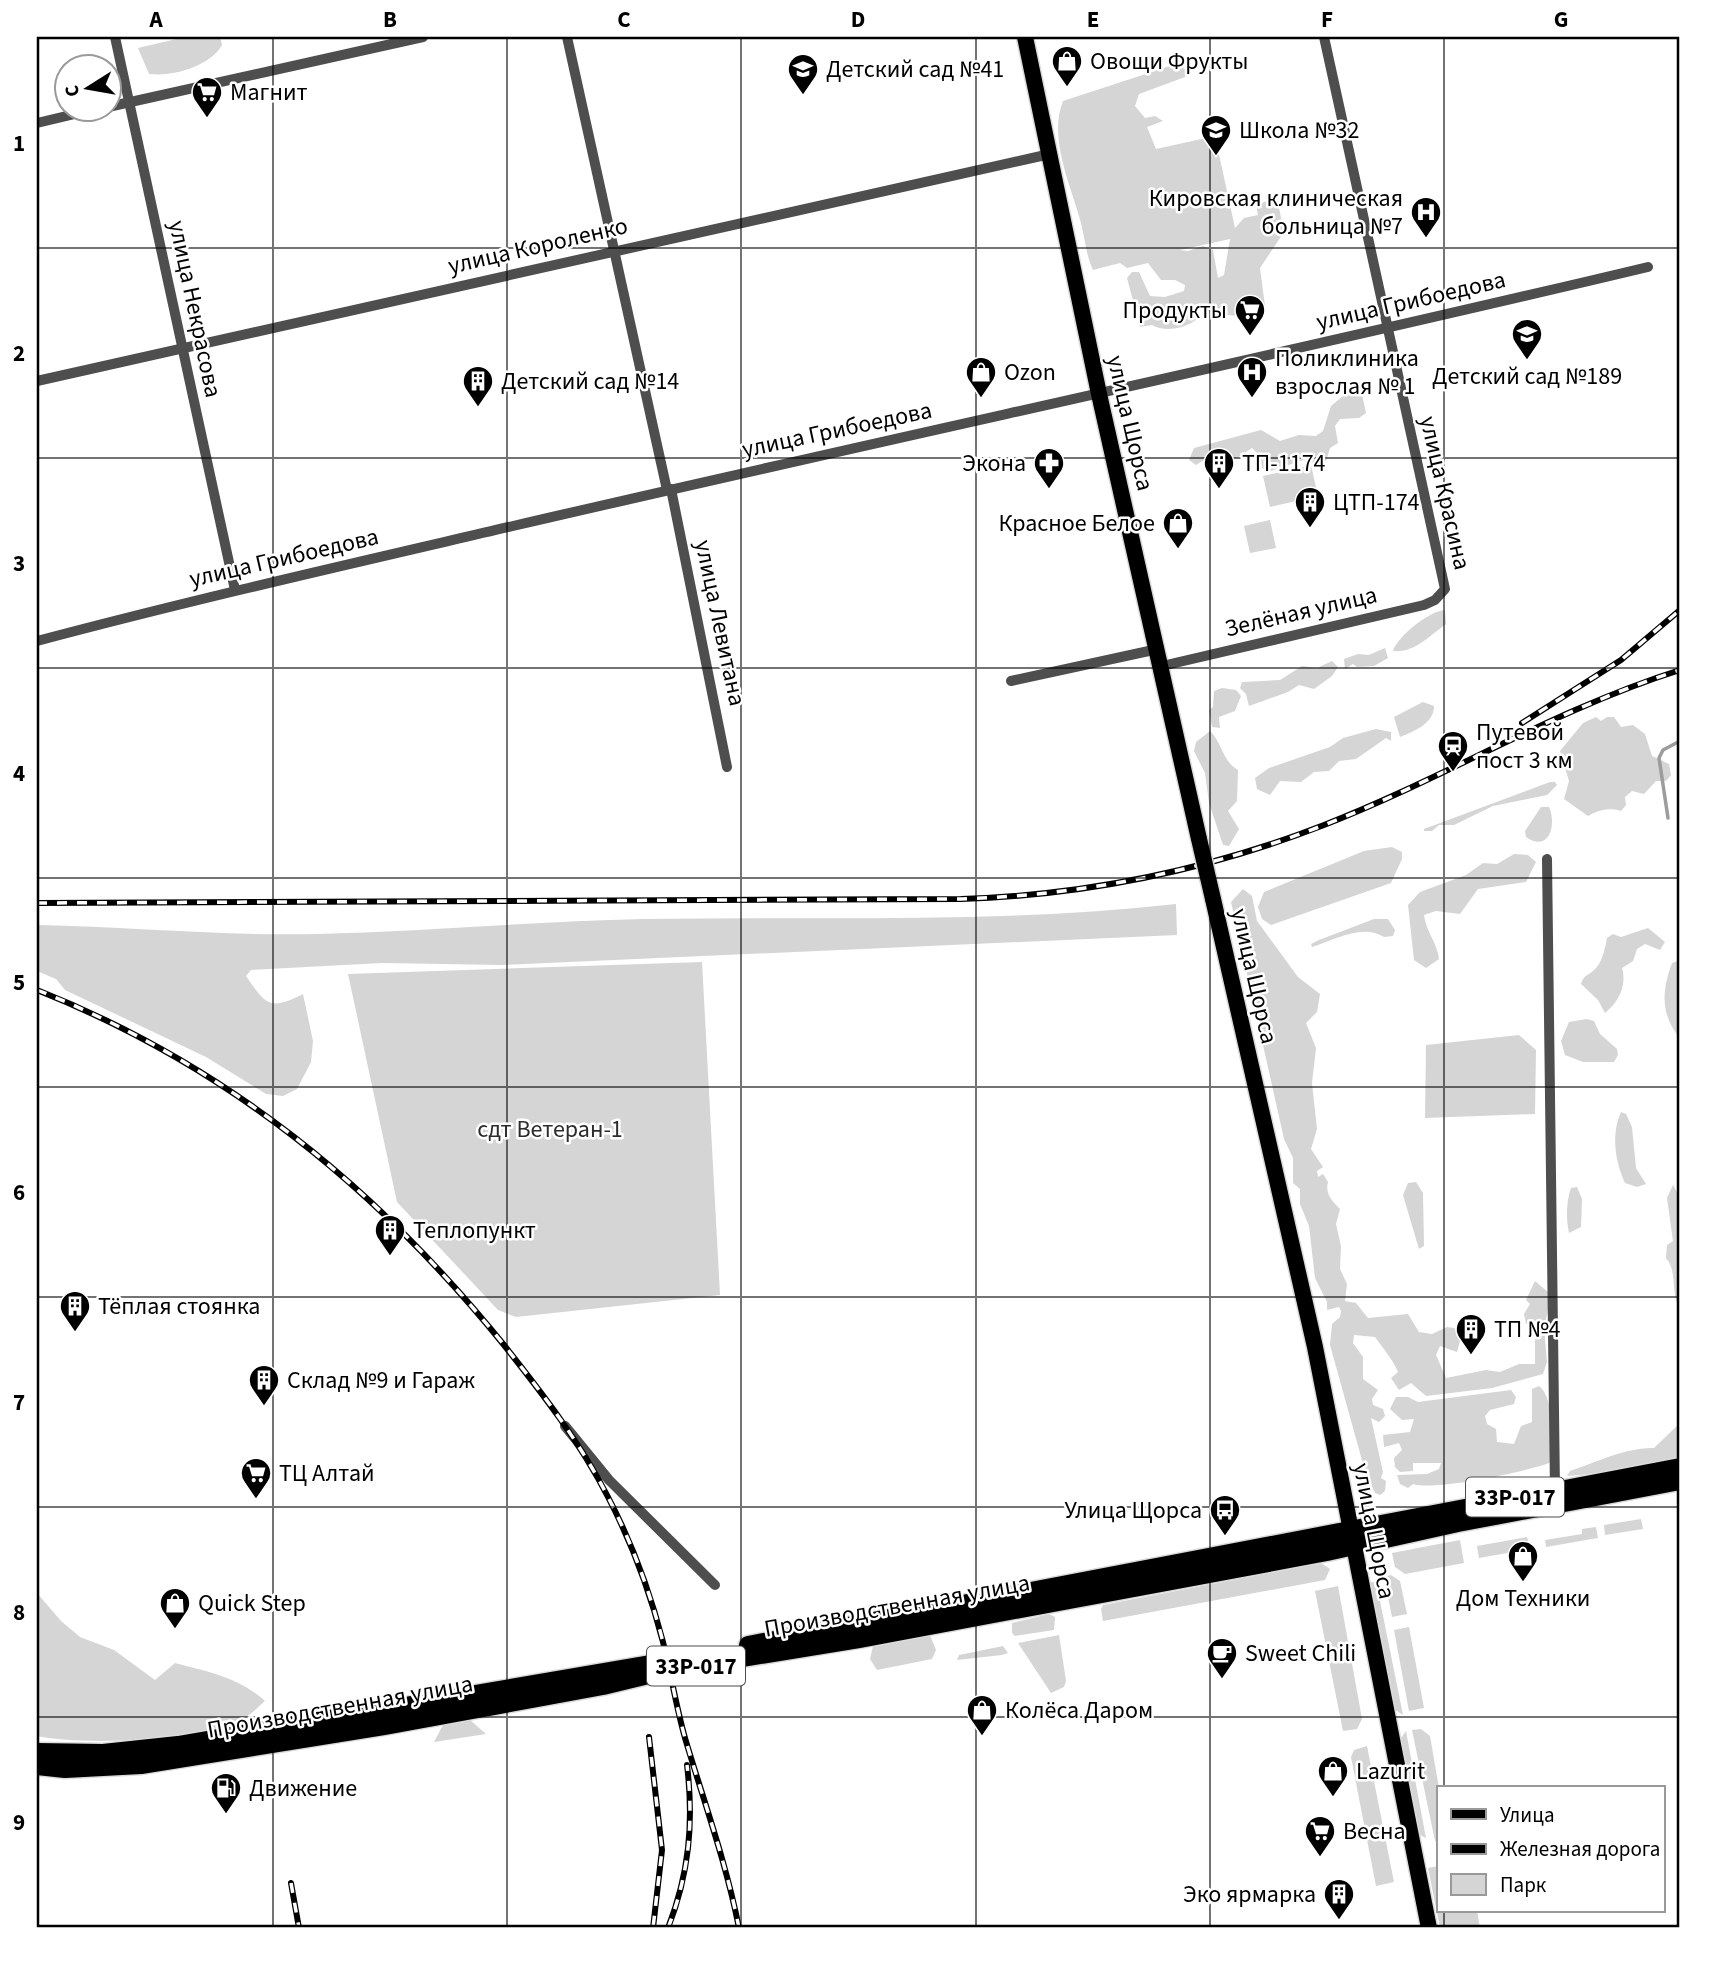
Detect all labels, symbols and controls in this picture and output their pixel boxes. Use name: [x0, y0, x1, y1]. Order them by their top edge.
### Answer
text: A: [148, 3, 163, 36]
text: B: [383, 3, 397, 36]
text: C: [617, 3, 631, 36]
text: D: [851, 3, 865, 36]
text: E: [1087, 3, 1099, 36]
text: F: [1321, 3, 1333, 36]
text: G: [1554, 3, 1568, 36]
shop icon: Овощи Фрукты: [1050, 44, 1084, 88]
place label: Овощи Фрукты: [1090, 44, 1248, 79]
north arrow: [52, 52, 122, 122]
school or university icon: Детский сад №41: [786, 52, 820, 96]
place label: Детский сад №41: [826, 52, 1004, 87]
supermarket icon: Магнит: [190, 75, 224, 119]
place label: Магнит: [230, 75, 308, 110]
text: С: [58, 83, 87, 99]
school or university icon: Школа №32: [1199, 113, 1233, 157]
place label: Школа №32: [1239, 113, 1359, 148]
text: 1: [13, 127, 25, 160]
place label: Кировская клиническая больница №7: [1149, 181, 1403, 244]
hospital icon: Кировская клиническая больница №7: [1409, 195, 1443, 239]
street label: улица Короленко: [445, 208, 631, 284]
street label: улица Некрасова: [159, 217, 231, 401]
street label: улица Грибоедова: [1313, 262, 1509, 340]
place label: Продукты: [1123, 293, 1227, 328]
supermarket icon: Продукты: [1233, 293, 1267, 337]
school or university icon: Детский сад №189: [1510, 317, 1544, 361]
text: 2: [13, 337, 25, 370]
place label: Поликлиника взрослая № 1: [1275, 341, 1419, 404]
street label: улица Щорса: [1097, 352, 1163, 494]
shop icon: Ozon: [964, 355, 998, 399]
place label: Ozon: [1004, 355, 1056, 390]
hospital icon: Поликлиника взрослая № 1: [1235, 355, 1269, 399]
place label: Детский сад №189: [1432, 359, 1622, 394]
building icon: Детский сад №14: [461, 364, 495, 408]
place label: Детский сад №14: [501, 364, 679, 399]
street label: улица Грибоедова: [739, 393, 935, 467]
street label: улица Красина: [1410, 413, 1480, 573]
place label: Экона: [962, 446, 1026, 481]
pharmacy icon: Экона: [1032, 446, 1066, 490]
building icon: ТП-1174: [1202, 446, 1236, 490]
place label: ТП-1174: [1242, 446, 1326, 481]
building icon: ЦТП-174: [1293, 485, 1327, 529]
place label: ЦТП-174: [1333, 485, 1420, 520]
place label: Красное Белое: [998, 506, 1155, 541]
shop icon: Красное Белое: [1161, 506, 1195, 550]
street label: улица Грибоедова: [186, 519, 382, 597]
street label: улица Левитана: [685, 537, 755, 709]
text: 3: [13, 547, 25, 580]
street label: Зелёная улица: [1221, 577, 1381, 647]
place label: Путевой пост 3 км: [1476, 715, 1573, 778]
station icon: Путевой пост 3 км: [1436, 729, 1470, 773]
text: 4: [13, 757, 25, 790]
street label: улица Щорса: [1221, 905, 1287, 1047]
text: 5: [13, 966, 25, 999]
park label: сдт Ветеран-1: [477, 1112, 623, 1147]
text: 6: [13, 1176, 25, 1209]
building icon: Теплопункт: [373, 1213, 407, 1257]
place label: Теплопункт: [413, 1213, 536, 1248]
building icon: Тёплая стоянка: [58, 1289, 92, 1333]
place label: Тёплая стоянка: [98, 1289, 260, 1324]
building icon: ТП №4: [1454, 1312, 1488, 1356]
place label: ТП №4: [1494, 1312, 1561, 1347]
building icon: Склад №9 и Гараж: [247, 1363, 281, 1407]
place label: Склад №9 и Гараж: [287, 1363, 475, 1398]
text: 7: [13, 1386, 25, 1419]
supermarket icon: ТЦ Алтай: [239, 1456, 273, 1500]
place label: ТЦ Алтай: [279, 1456, 375, 1491]
street label: улица Щорса: [1344, 1460, 1404, 1602]
road number: 33Р-017: [1466, 1478, 1564, 1516]
place label: Улица Щорса: [1064, 1493, 1202, 1528]
bus stop icon: Улица Щорса: [1208, 1493, 1242, 1537]
shop icon: Дом Техники: [1506, 1539, 1540, 1583]
street label: Производственная улица: [761, 1565, 1033, 1647]
place label: Дом Техники: [1456, 1581, 1590, 1616]
shop icon: Quick Step: [158, 1586, 192, 1630]
place label: Quick Step: [198, 1586, 306, 1621]
text: 8: [13, 1596, 25, 1629]
cafe icon: Sweet Chili: [1205, 1636, 1239, 1680]
place label: Sweet Chili: [1245, 1636, 1356, 1671]
road number: 33Р-017: [647, 1646, 745, 1686]
street label: Производственная улица: [204, 1666, 476, 1748]
shop icon: Колёса Даром: [965, 1693, 999, 1737]
place label: Колёса Даром: [1005, 1693, 1153, 1728]
shop icon: Lazurit: [1316, 1754, 1350, 1798]
place label: Lazurit: [1356, 1754, 1425, 1789]
fuel station icon: Движение: [209, 1771, 243, 1815]
place label: Движение: [249, 1771, 357, 1806]
legend: [1437, 1786, 1664, 1912]
text: Улица: [1500, 1800, 1555, 1830]
text: 9: [13, 1806, 25, 1839]
supermarket icon: Весна: [1303, 1814, 1337, 1858]
place label: Весна: [1343, 1814, 1406, 1849]
text: Железная дорога: [1500, 1834, 1660, 1864]
text: Парк: [1500, 1870, 1547, 1900]
place label: Эко ярмарка: [1183, 1877, 1316, 1912]
building icon: Эко ярмарка: [1322, 1877, 1356, 1921]

